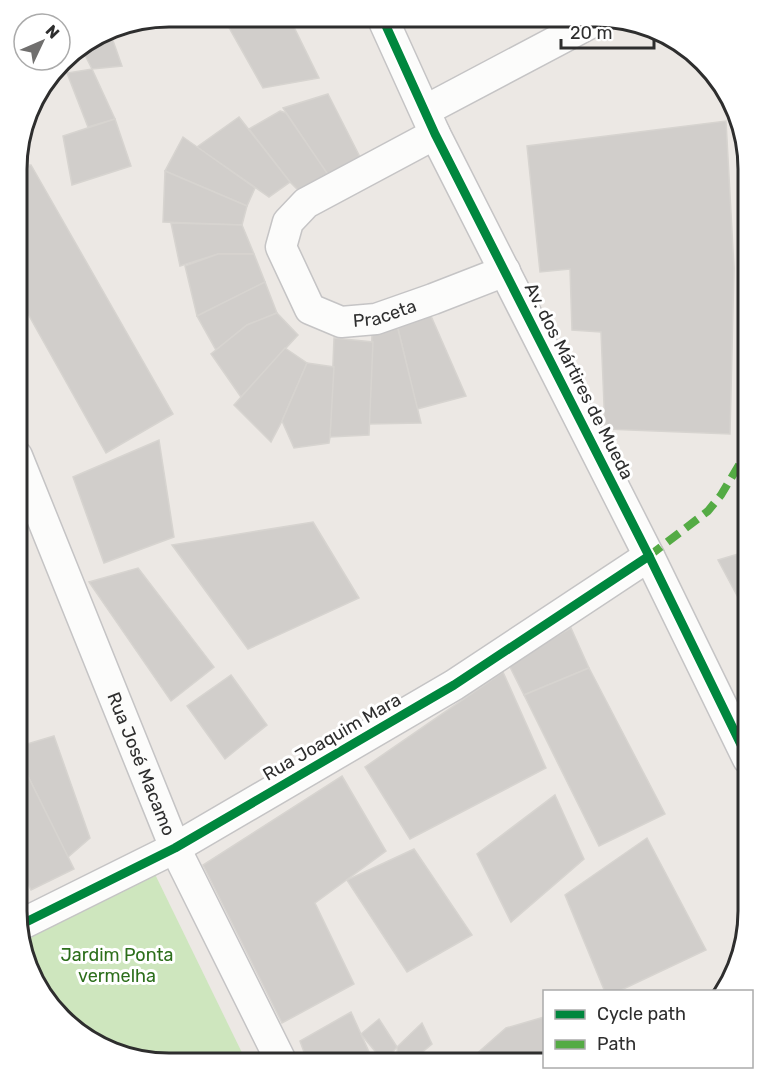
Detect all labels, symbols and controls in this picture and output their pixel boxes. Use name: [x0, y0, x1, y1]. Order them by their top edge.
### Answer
north arrow: [12, 12, 72, 72]
scale bar: [561, 12, 654, 50]
text: N: [42, 21, 63, 43]
text: 20 m: [570, 22, 612, 44]
street label: Av. dos Mártires de Mueda: [520, 279, 638, 483]
street label: Praceta: [352, 295, 419, 332]
street label: Rua José Macamo: [102, 689, 180, 839]
street label: Rua Joaquim Mara: [259, 689, 405, 785]
park label: Jardim Ponta vermelha: [61, 944, 173, 987]
legend: [543, 990, 753, 1068]
text: Cycle path: [597, 1003, 686, 1025]
text: Path: [597, 1033, 636, 1055]

